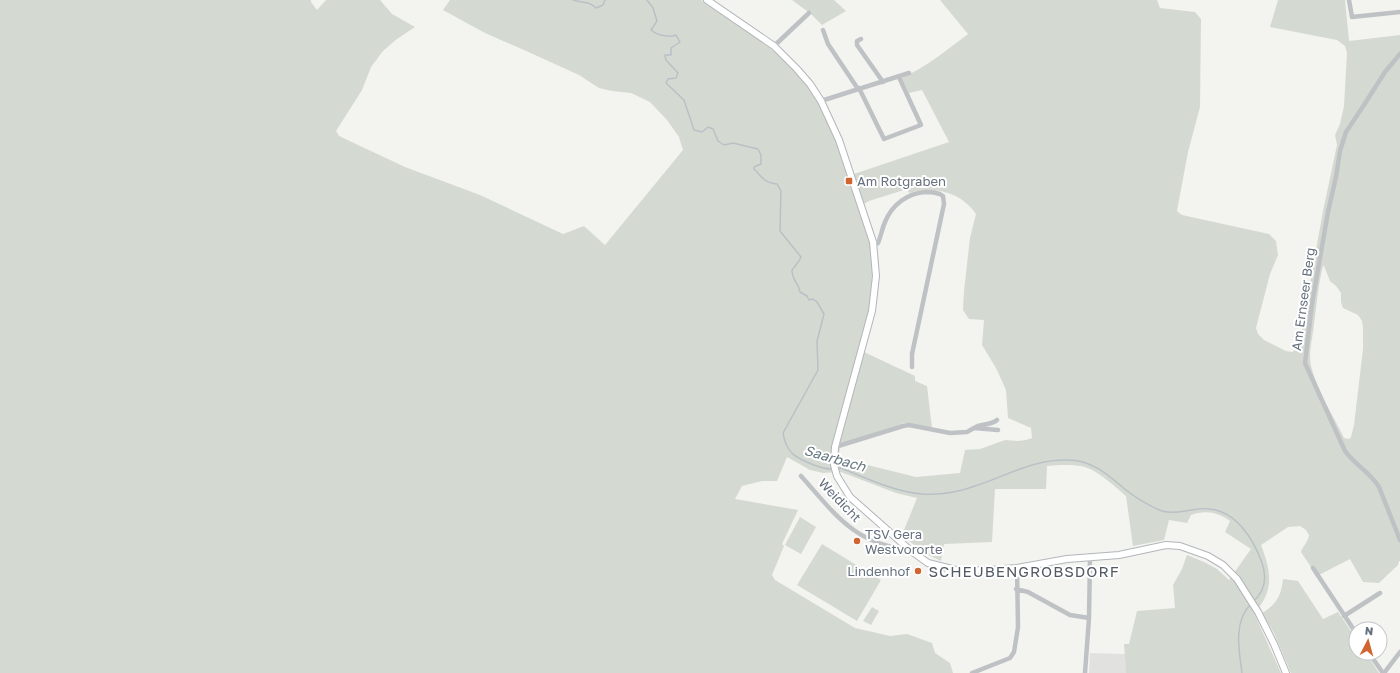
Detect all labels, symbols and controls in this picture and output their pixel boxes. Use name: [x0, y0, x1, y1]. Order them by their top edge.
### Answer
place label: Am Rotgraben: [857, 173, 946, 189]
marker: Am Rotgraben: [844, 176, 854, 186]
street label: Am Ernseer Berg: [1288, 246, 1318, 352]
water label: Saarbach: [802, 441, 869, 475]
street label: Weidicht: [815, 475, 865, 525]
place label: TSV Gera Westvororte: [865, 526, 942, 557]
marker: TSV Gera Westvororte: [852, 536, 862, 546]
district label: SCHEUBENGROBSDORF: [928, 562, 1120, 580]
place label: Lindenhof: [847, 563, 910, 579]
marker: Lindenhof: [913, 566, 923, 576]
north arrow: [1348, 621, 1388, 661]
text: N: [1364, 624, 1374, 637]

